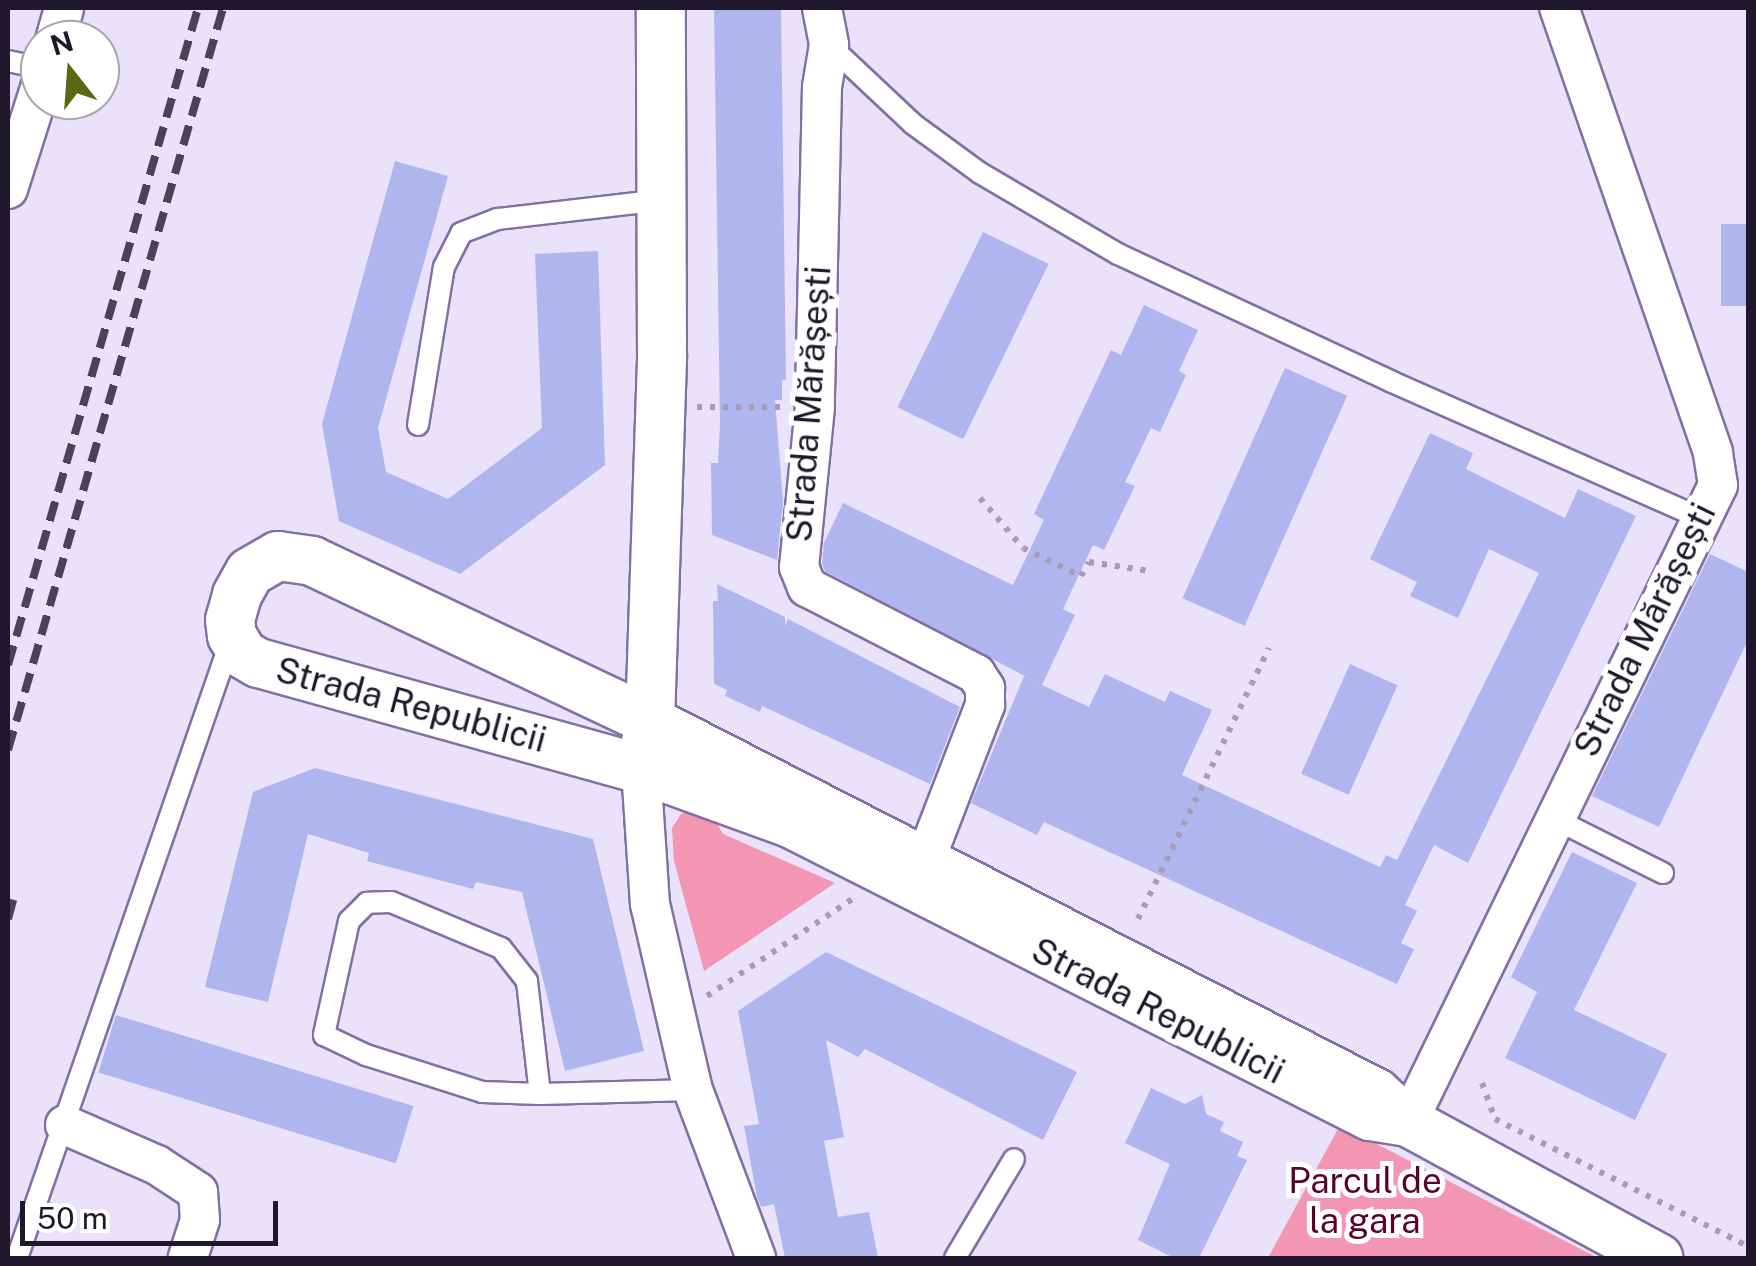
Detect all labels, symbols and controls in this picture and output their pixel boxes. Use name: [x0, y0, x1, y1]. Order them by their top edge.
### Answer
north arrow: [20, 20, 120, 120]
text: N: [46, 24, 77, 62]
street label: Strada Mărășești: [778, 264, 840, 544]
street label: Strada Mărășești: [1565, 496, 1725, 764]
street label: Strada Republicii: [271, 649, 551, 761]
street label: Strada Republicii: [1025, 929, 1291, 1093]
park label: Parcul de la gara: [1288, 1160, 1442, 1242]
scale bar: [25, 1181, 282, 1243]
text: 50 m: [37, 1200, 108, 1236]

